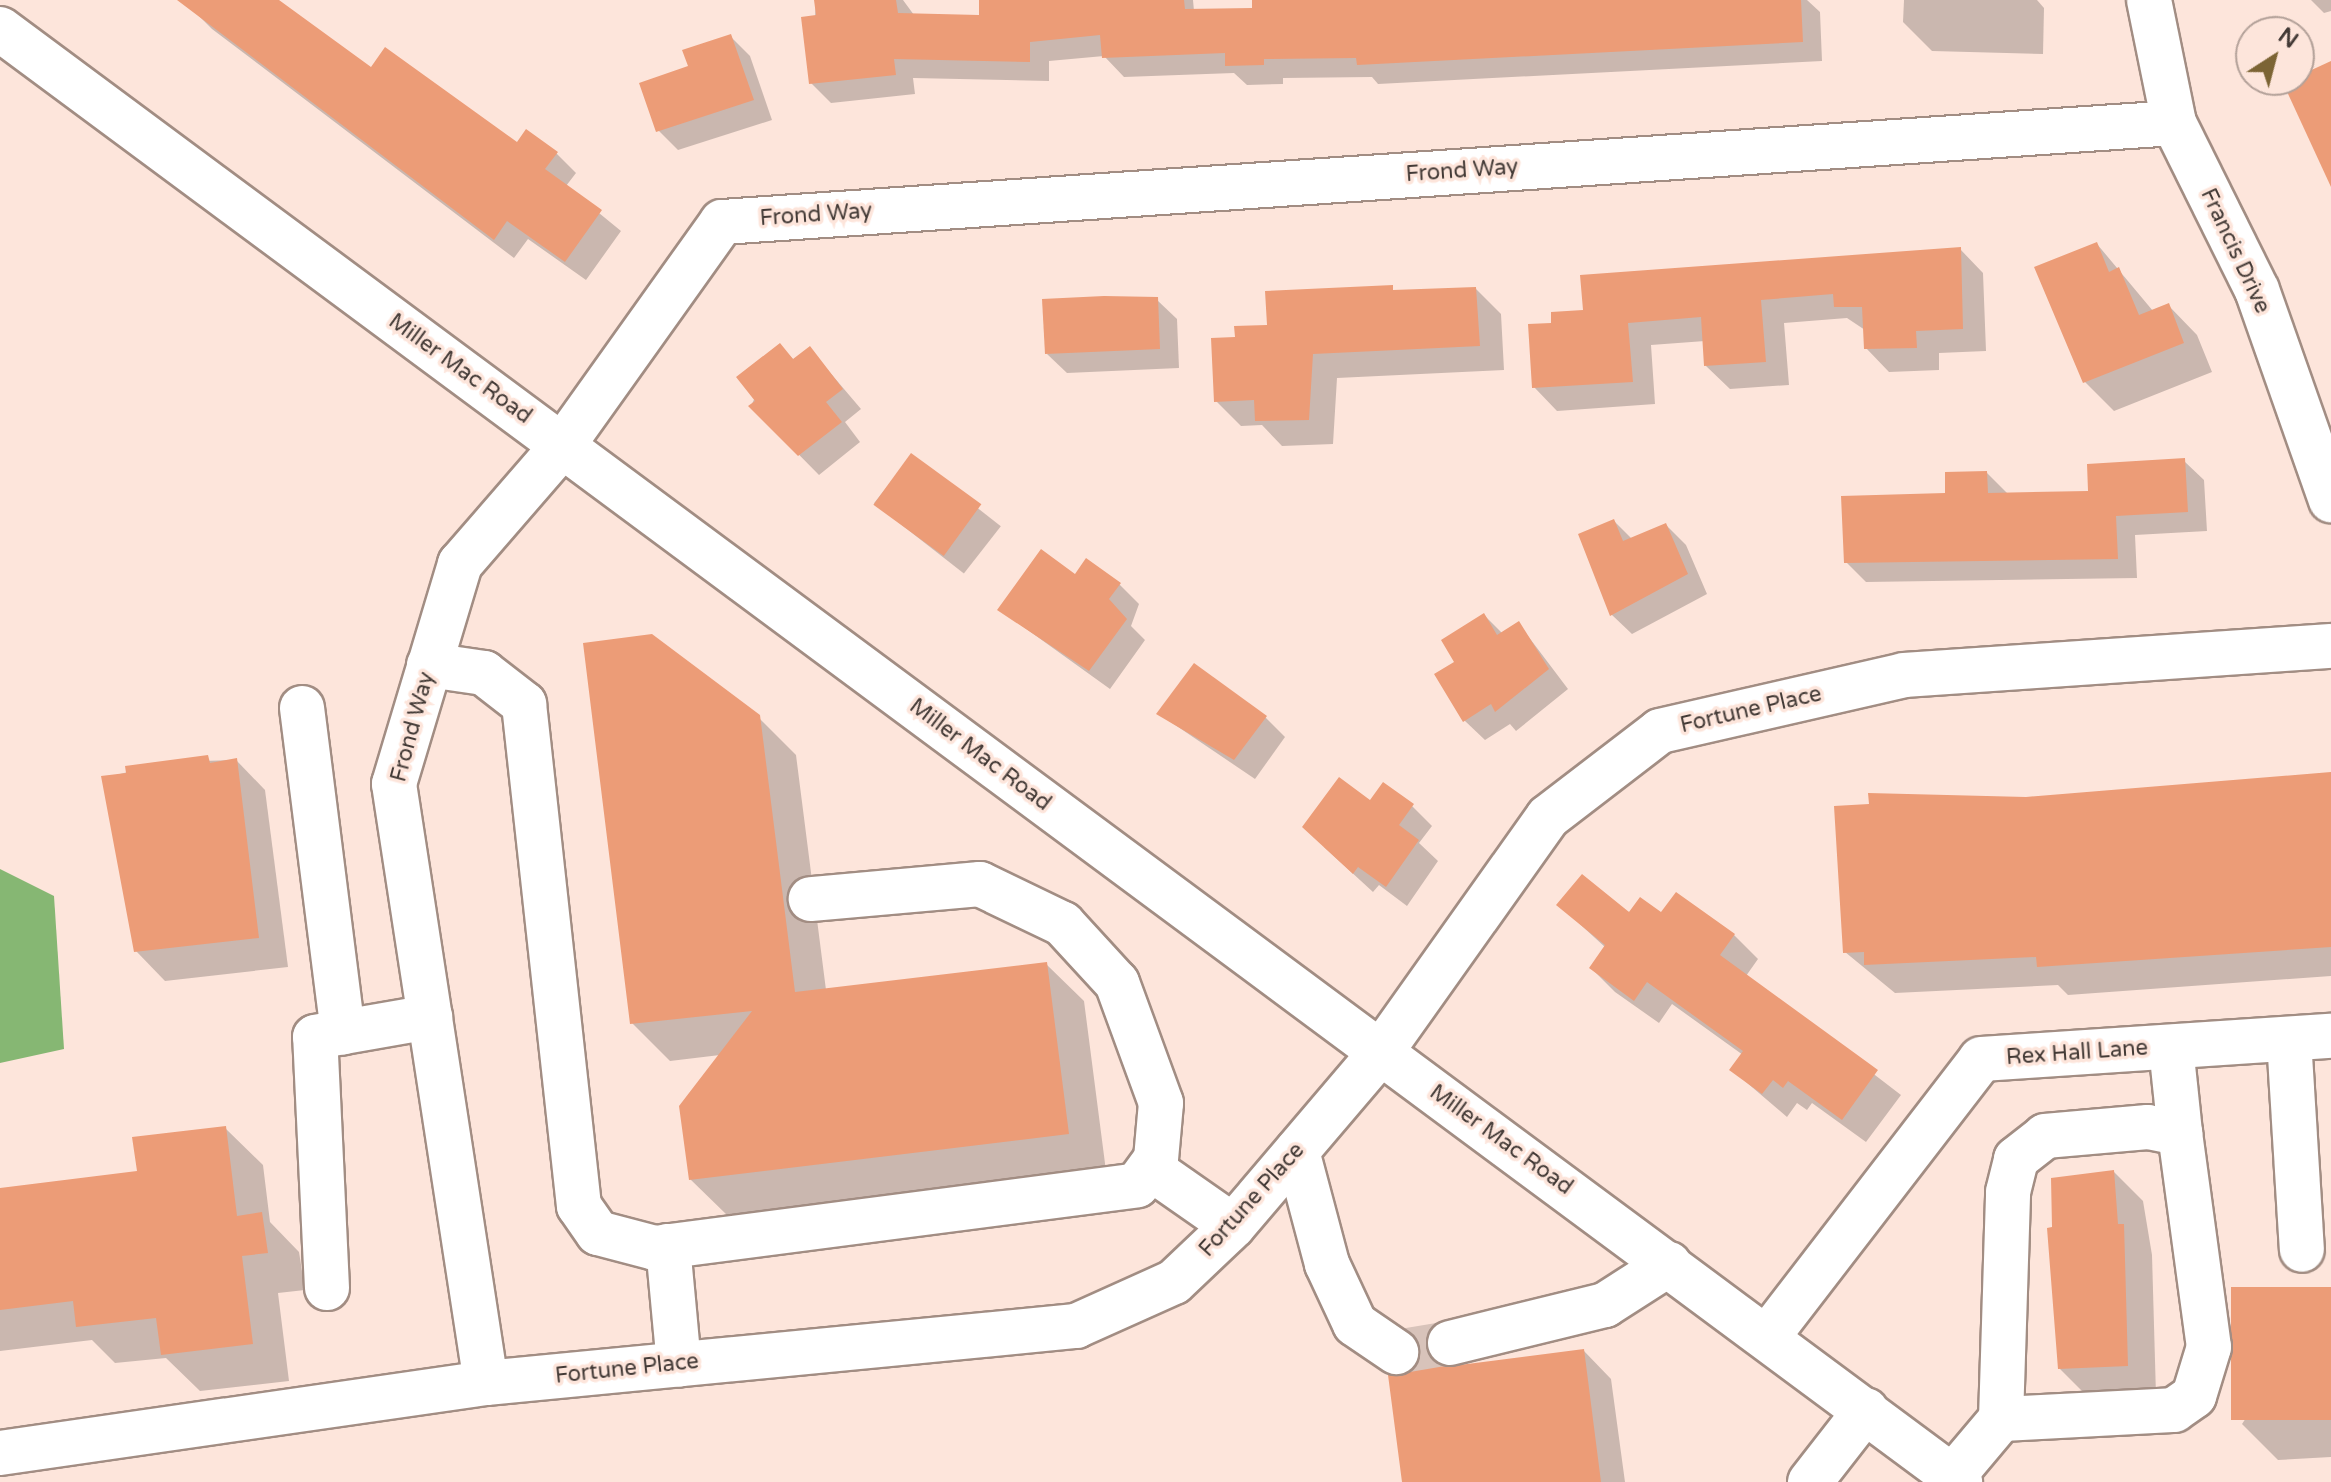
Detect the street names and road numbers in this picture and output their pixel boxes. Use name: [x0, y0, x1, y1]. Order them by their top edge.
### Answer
street label: Frond Way: [1405, 154, 1519, 188]
street label: Francis Drive: [2195, 184, 2275, 318]
street label: Frond Way: [759, 198, 873, 232]
street label: Miller Mac Road: [383, 308, 537, 430]
street label: Frond Way: [386, 669, 440, 785]
street label: Fortune Place: [1678, 681, 1824, 739]
street label: Miller Mac Road: [904, 693, 1056, 817]
street label: Rex Hall Lane: [2005, 1035, 2149, 1071]
street label: Miller Mac Road: [1424, 1079, 1578, 1201]
street label: Fortune Place: [1194, 1138, 1310, 1262]
street label: Fortune Place: [554, 1348, 700, 1390]

